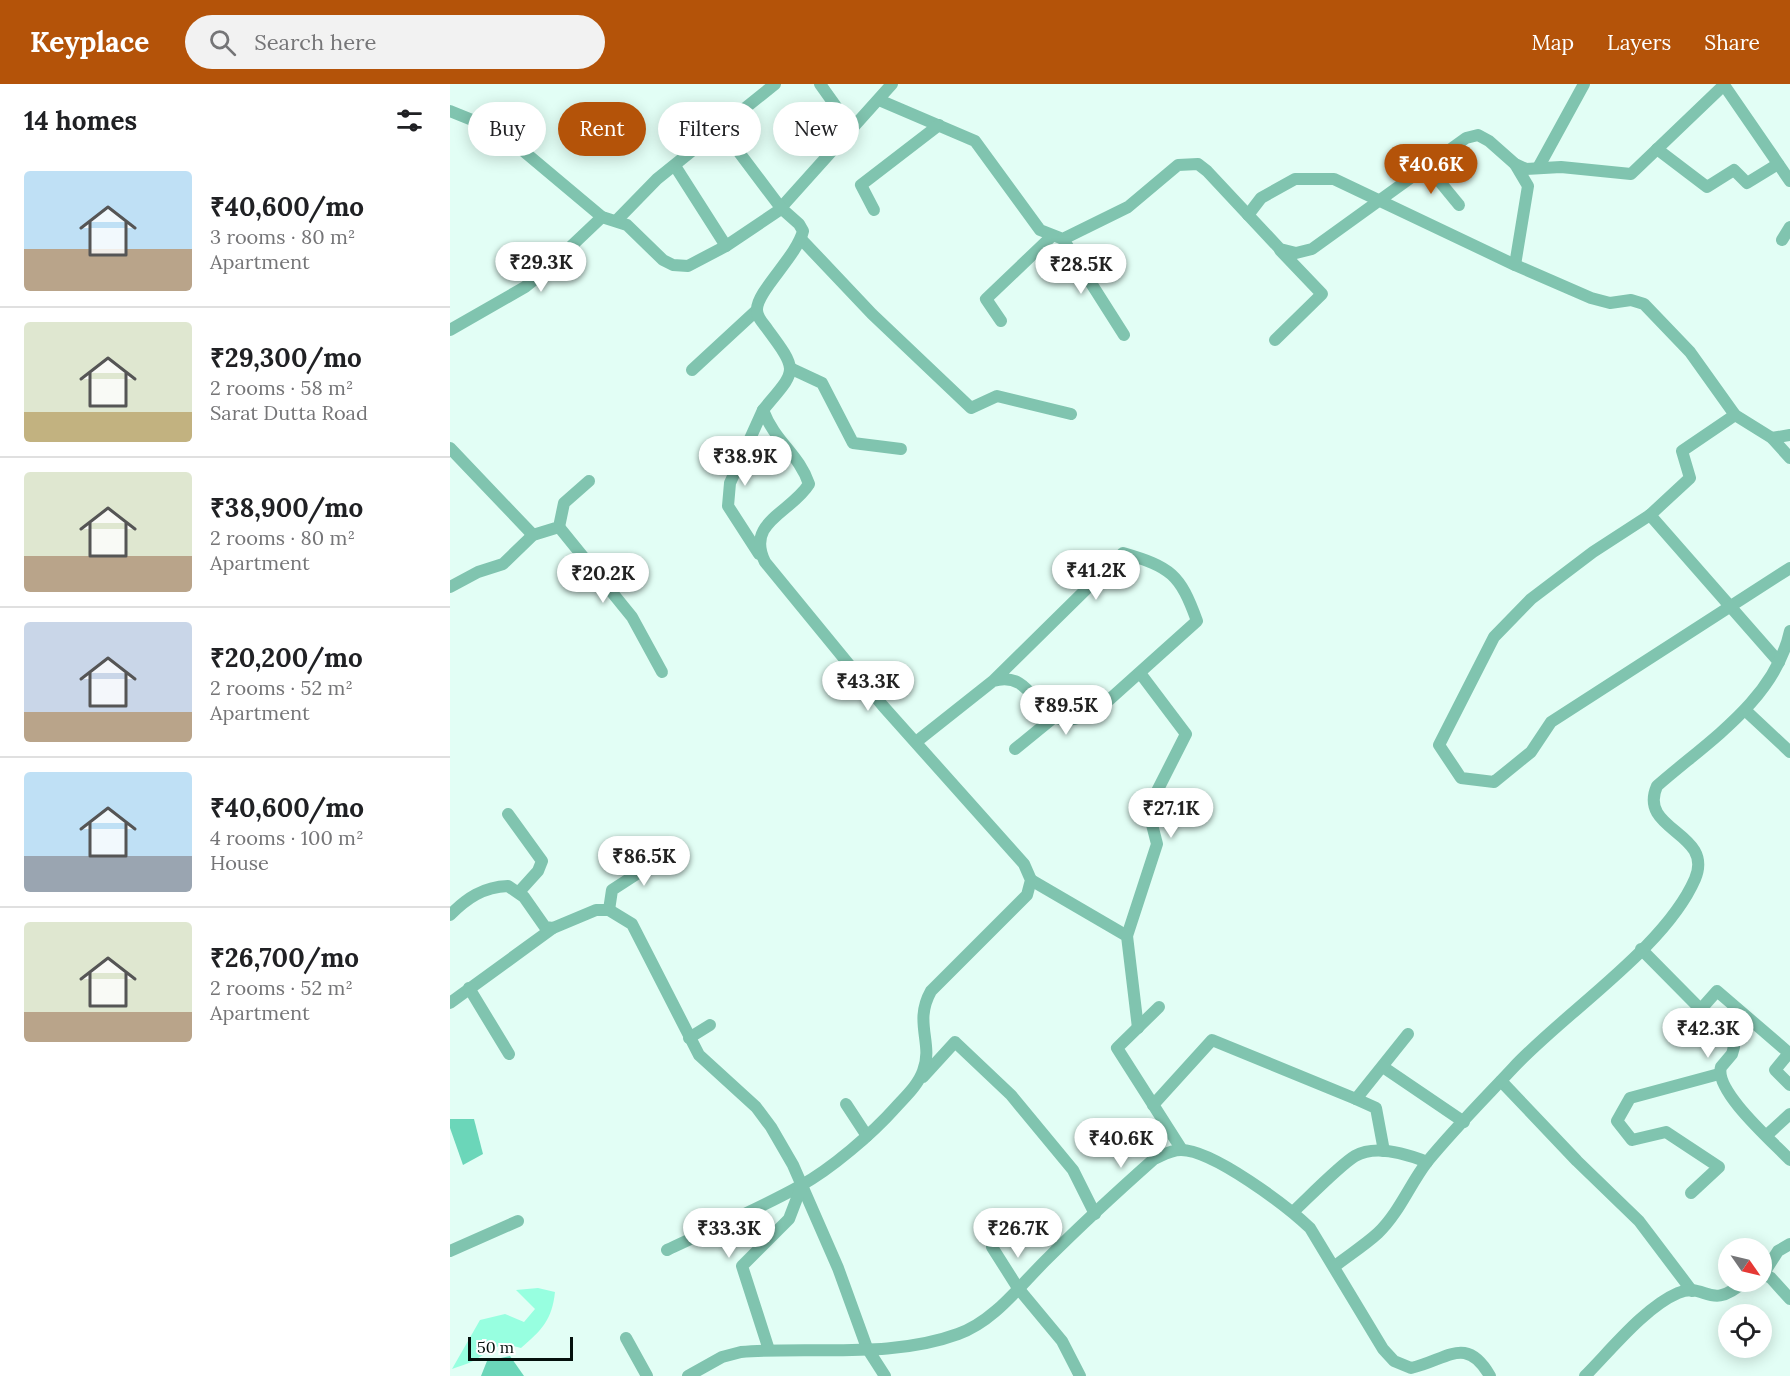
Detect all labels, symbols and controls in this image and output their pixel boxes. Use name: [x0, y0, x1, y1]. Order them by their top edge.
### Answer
search box: [185, 15, 605, 69]
text: Keyplace: [30, 24, 149, 60]
icon: search: [206, 26, 239, 59]
text: Search here: [254, 28, 376, 56]
text: Map: [1531, 29, 1574, 56]
text: Layers: [1607, 29, 1671, 56]
text: Share: [1704, 29, 1760, 56]
chip: Buy: [468, 102, 546, 156]
chip: Rent: [558, 102, 646, 156]
chip: Filters: [658, 102, 761, 156]
chip: New: [773, 102, 859, 156]
text: 14 homes: [24, 104, 137, 137]
icon: filters: [393, 104, 426, 137]
pin: ₹40.6K: [1382, 144, 1480, 195]
text: ₹40.6K: [1398, 151, 1464, 176]
text: ₹40,600/mo: [210, 190, 364, 223]
icon: home: [72, 195, 144, 267]
text: 3 rooms · 80 m²: [210, 224, 355, 249]
pin: ₹29.3K: [492, 242, 590, 293]
pin: ₹28.5K: [1032, 244, 1130, 295]
text: Apartment: [210, 249, 310, 274]
text: ₹29.3K: [509, 249, 573, 274]
text: ₹28.5K: [1049, 251, 1113, 276]
text: ₹29,300/mo: [210, 341, 362, 374]
icon: home: [72, 346, 144, 418]
text: 2 rooms · 58 m²: [210, 375, 354, 400]
text: Sarat Dutta Road: [210, 400, 368, 425]
pin: ₹38.9K: [696, 436, 794, 487]
text: ₹38.9K: [713, 443, 777, 468]
text: ₹38,900/mo: [210, 491, 363, 524]
icon: home: [72, 496, 144, 568]
text: 2 rooms · 80 m²: [210, 525, 355, 550]
text: Apartment: [210, 550, 310, 575]
pin: ₹41.2K: [1047, 550, 1145, 601]
pin: ₹20.2K: [554, 553, 652, 604]
text: ₹41.2K: [1066, 557, 1126, 582]
text: ₹20.2K: [571, 560, 635, 585]
text: ₹20,200/mo: [210, 641, 363, 674]
icon: home: [72, 646, 144, 718]
pin: ₹43.3K: [819, 661, 917, 712]
text: ₹43.3K: [836, 668, 900, 693]
text: 2 rooms · 52 m²: [210, 675, 353, 700]
pin: ₹89.5K: [1017, 685, 1115, 736]
text: ₹89.5K: [1034, 692, 1098, 717]
text: Apartment: [210, 700, 310, 725]
pin: ₹27.1K: [1122, 788, 1220, 839]
text: ₹40,600/mo: [210, 791, 364, 824]
text: ₹27.1K: [1142, 795, 1200, 820]
icon: home: [72, 796, 144, 868]
text: 4 rooms · 100 m²: [210, 825, 364, 850]
pin: ₹86.5K: [595, 836, 693, 887]
text: ₹86.5K: [612, 843, 676, 868]
text: House: [210, 850, 269, 875]
text: ₹26,700/mo: [210, 941, 359, 974]
icon: home: [72, 946, 144, 1018]
text: 2 rooms · 52 m²: [210, 975, 353, 1000]
text: Apartment: [210, 1000, 310, 1025]
pin: ₹42.3K: [1659, 1008, 1757, 1059]
text: ₹42.3K: [1676, 1015, 1740, 1040]
pin: ₹40.6K: [1072, 1118, 1170, 1169]
text: ₹40.6K: [1088, 1125, 1154, 1150]
pin: ₹33.3K: [680, 1208, 778, 1259]
pin: ₹26.7K: [969, 1208, 1067, 1259]
text: ₹33.3K: [697, 1215, 761, 1240]
text: ₹26.7K: [987, 1215, 1049, 1240]
north arrow: [1718, 1238, 1772, 1292]
map controls: [1718, 1238, 1772, 1358]
button: locate: [1718, 1304, 1772, 1358]
scale bar: [468, 1334, 573, 1362]
text: 50 m: [477, 1337, 514, 1357]

